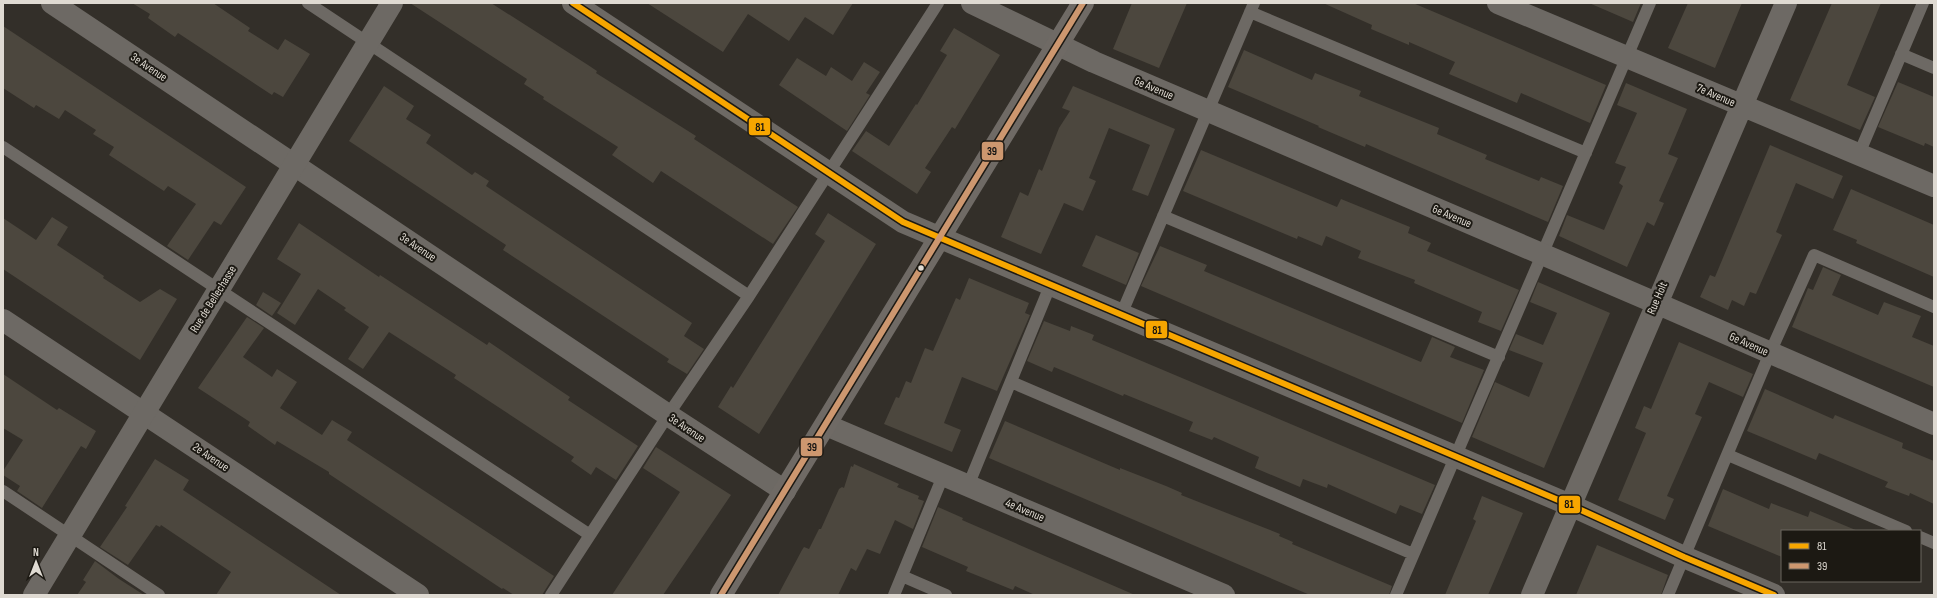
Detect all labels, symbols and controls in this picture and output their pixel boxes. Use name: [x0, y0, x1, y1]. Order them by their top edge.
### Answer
street label: 3e Avenue: [127, 50, 170, 85]
street label: 6e Avenue: [1132, 73, 1176, 104]
street label: 7e Avenue: [1694, 81, 1738, 110]
line badge: 81: [748, 117, 771, 136]
text: 81: [755, 121, 765, 134]
line badge: 39: [981, 141, 1004, 161]
text: 39: [987, 145, 997, 158]
street label: 6e Avenue: [1430, 201, 1474, 232]
street label: 3e Avenue: [396, 230, 439, 265]
street label: Rue de Bellechasse: [187, 263, 240, 336]
unlabelled marker: [916, 263, 926, 273]
street label: Rue Holt: [1644, 279, 1671, 317]
line badge: 81: [1145, 320, 1168, 339]
text: 81: [1152, 324, 1162, 337]
street label: 6e Avenue: [1727, 329, 1771, 360]
street label: 3e Avenue: [665, 411, 708, 446]
line badge: 39: [800, 437, 823, 457]
street label: 2e Avenue: [190, 440, 232, 475]
text: 39: [807, 441, 817, 454]
line badge: 81: [1558, 495, 1581, 514]
street label: 4e Avenue: [1003, 496, 1047, 525]
text: 81: [1564, 498, 1574, 511]
legend: [1781, 530, 1921, 582]
text: 81: [1817, 539, 1827, 554]
north arrow: [16, 542, 56, 582]
text: N: [33, 546, 39, 559]
text: 39: [1817, 559, 1827, 574]

